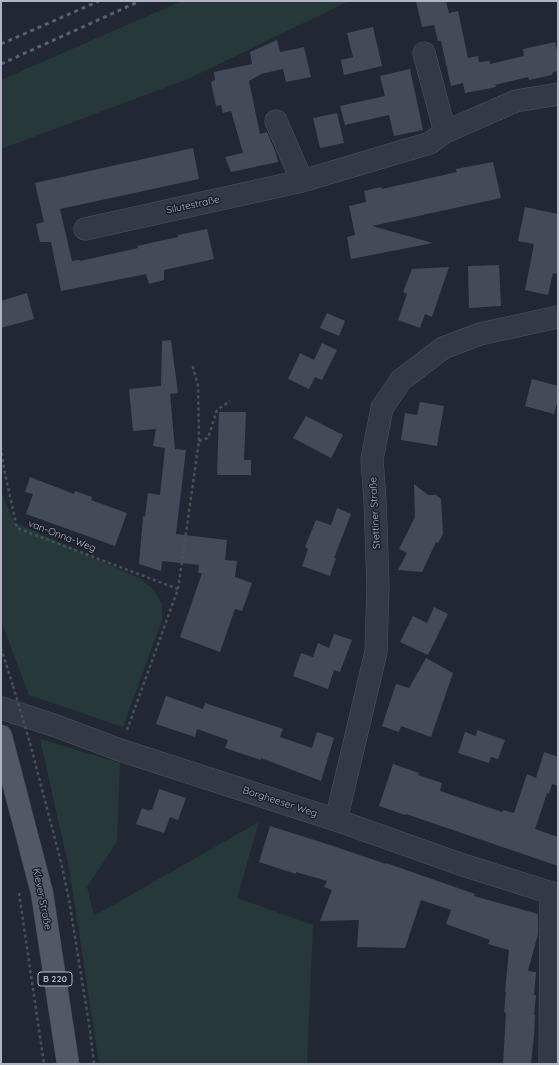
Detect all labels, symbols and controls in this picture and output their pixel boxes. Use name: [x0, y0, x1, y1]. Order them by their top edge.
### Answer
street label: Silutestraße: [165, 193, 221, 217]
street label: Stettiner Straße: [367, 477, 383, 549]
street label: van-Onna-Weg: [26, 518, 98, 554]
street label: Borgheeser Weg: [241, 784, 319, 820]
street label: Klever Straße: [30, 867, 54, 931]
road number: B 220: [38, 972, 72, 986]

